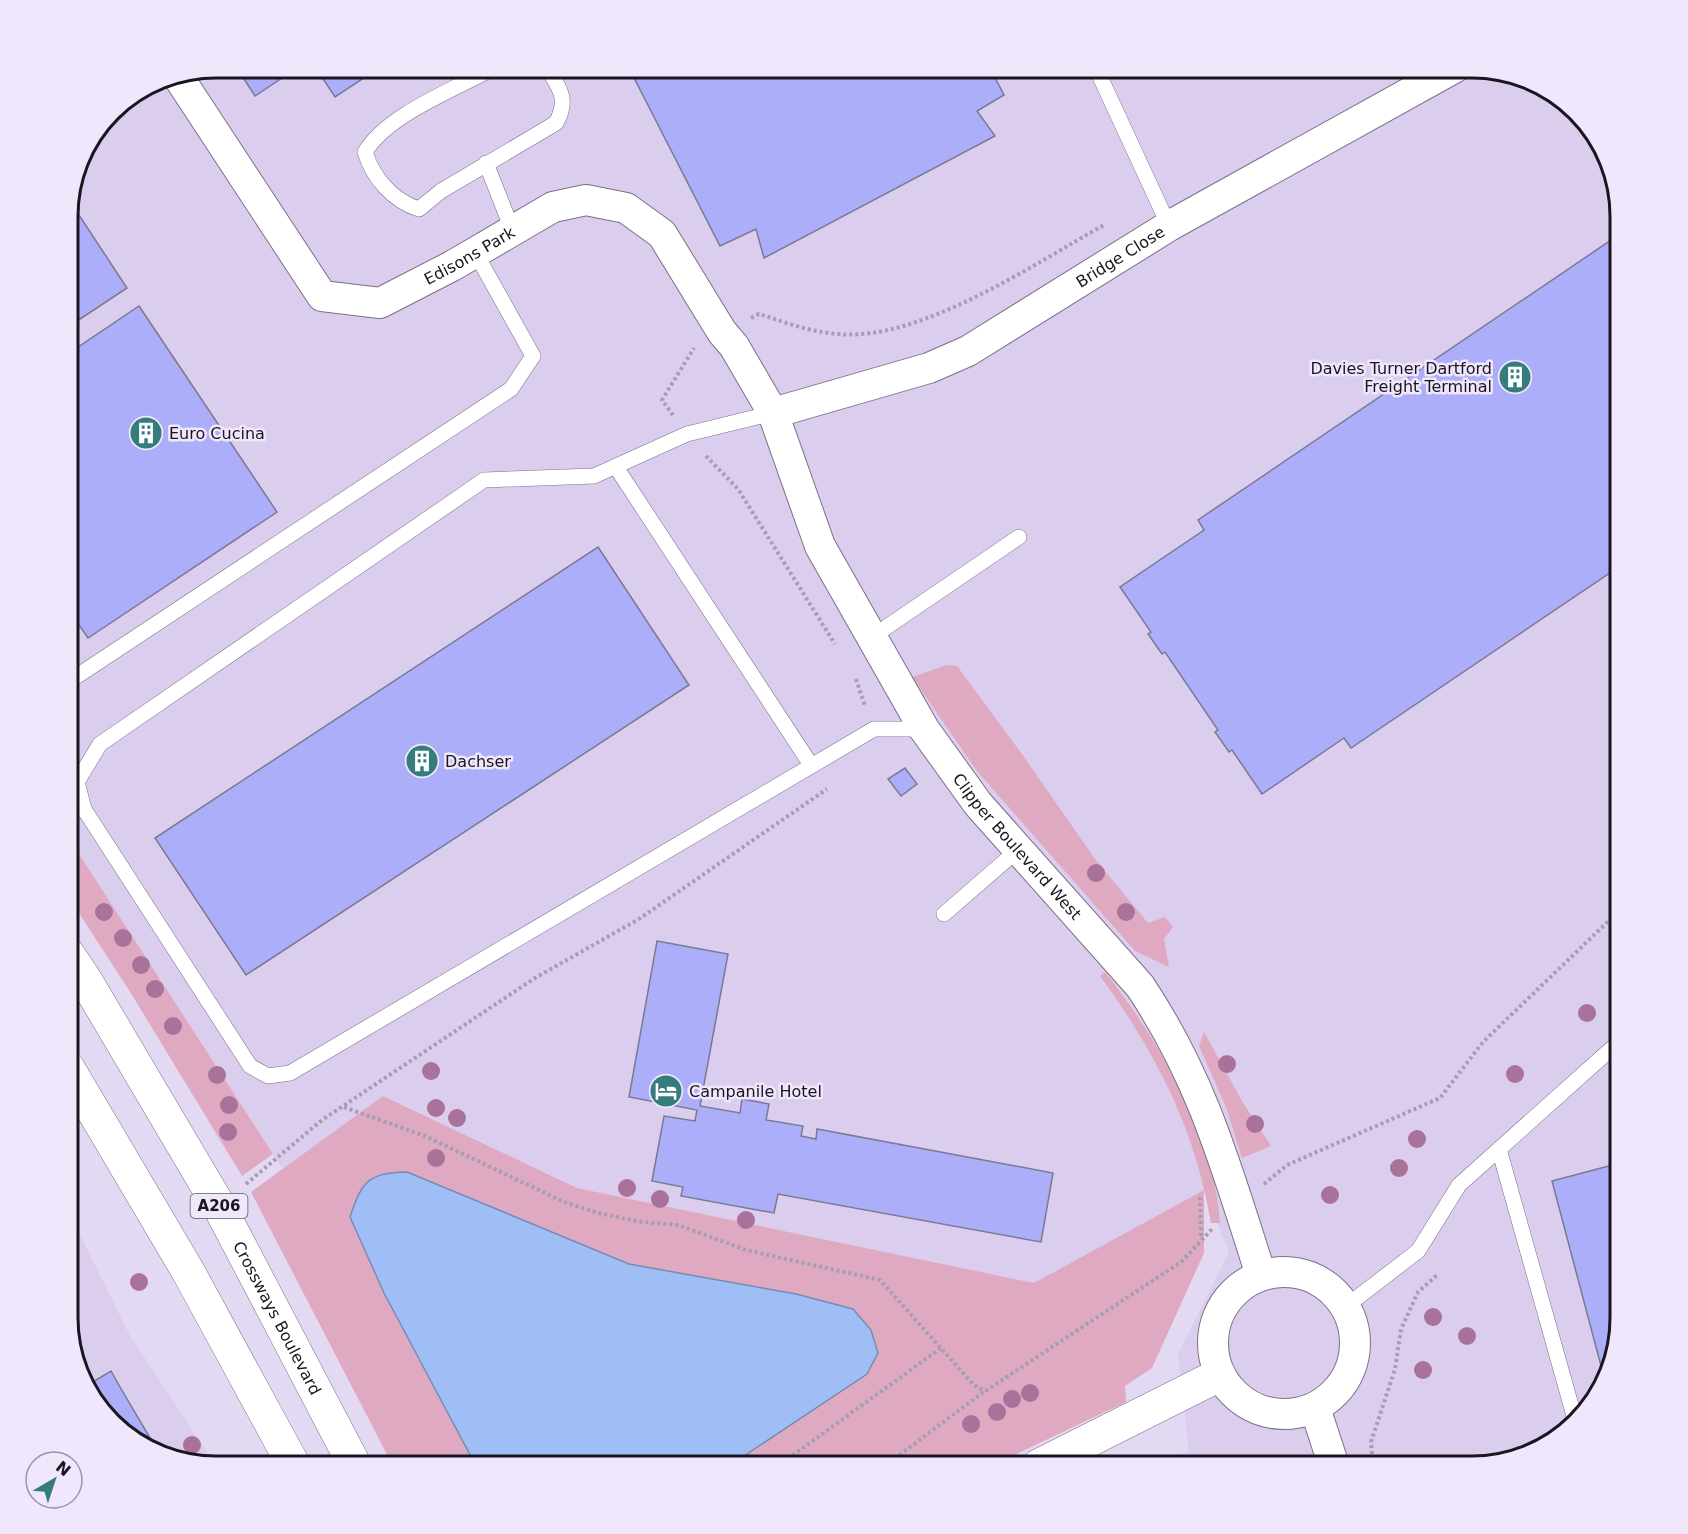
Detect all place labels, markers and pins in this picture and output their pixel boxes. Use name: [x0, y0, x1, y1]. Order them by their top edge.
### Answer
place label: Davies Turner Dartford Freight Terminal: [1310, 359, 1492, 396]
building icon: Davies Turner Dartford Freight Terminal: [1497, 359, 1533, 395]
building icon: Euro Cucina: [128, 415, 164, 451]
place label: Euro Cucina: [169, 424, 265, 443]
building icon: Dachser: [404, 743, 440, 779]
place label: Dachser: [445, 752, 511, 771]
hotel icon: Campanile Hotel: [648, 1073, 684, 1109]
place label: Campanile Hotel: [689, 1082, 822, 1101]

